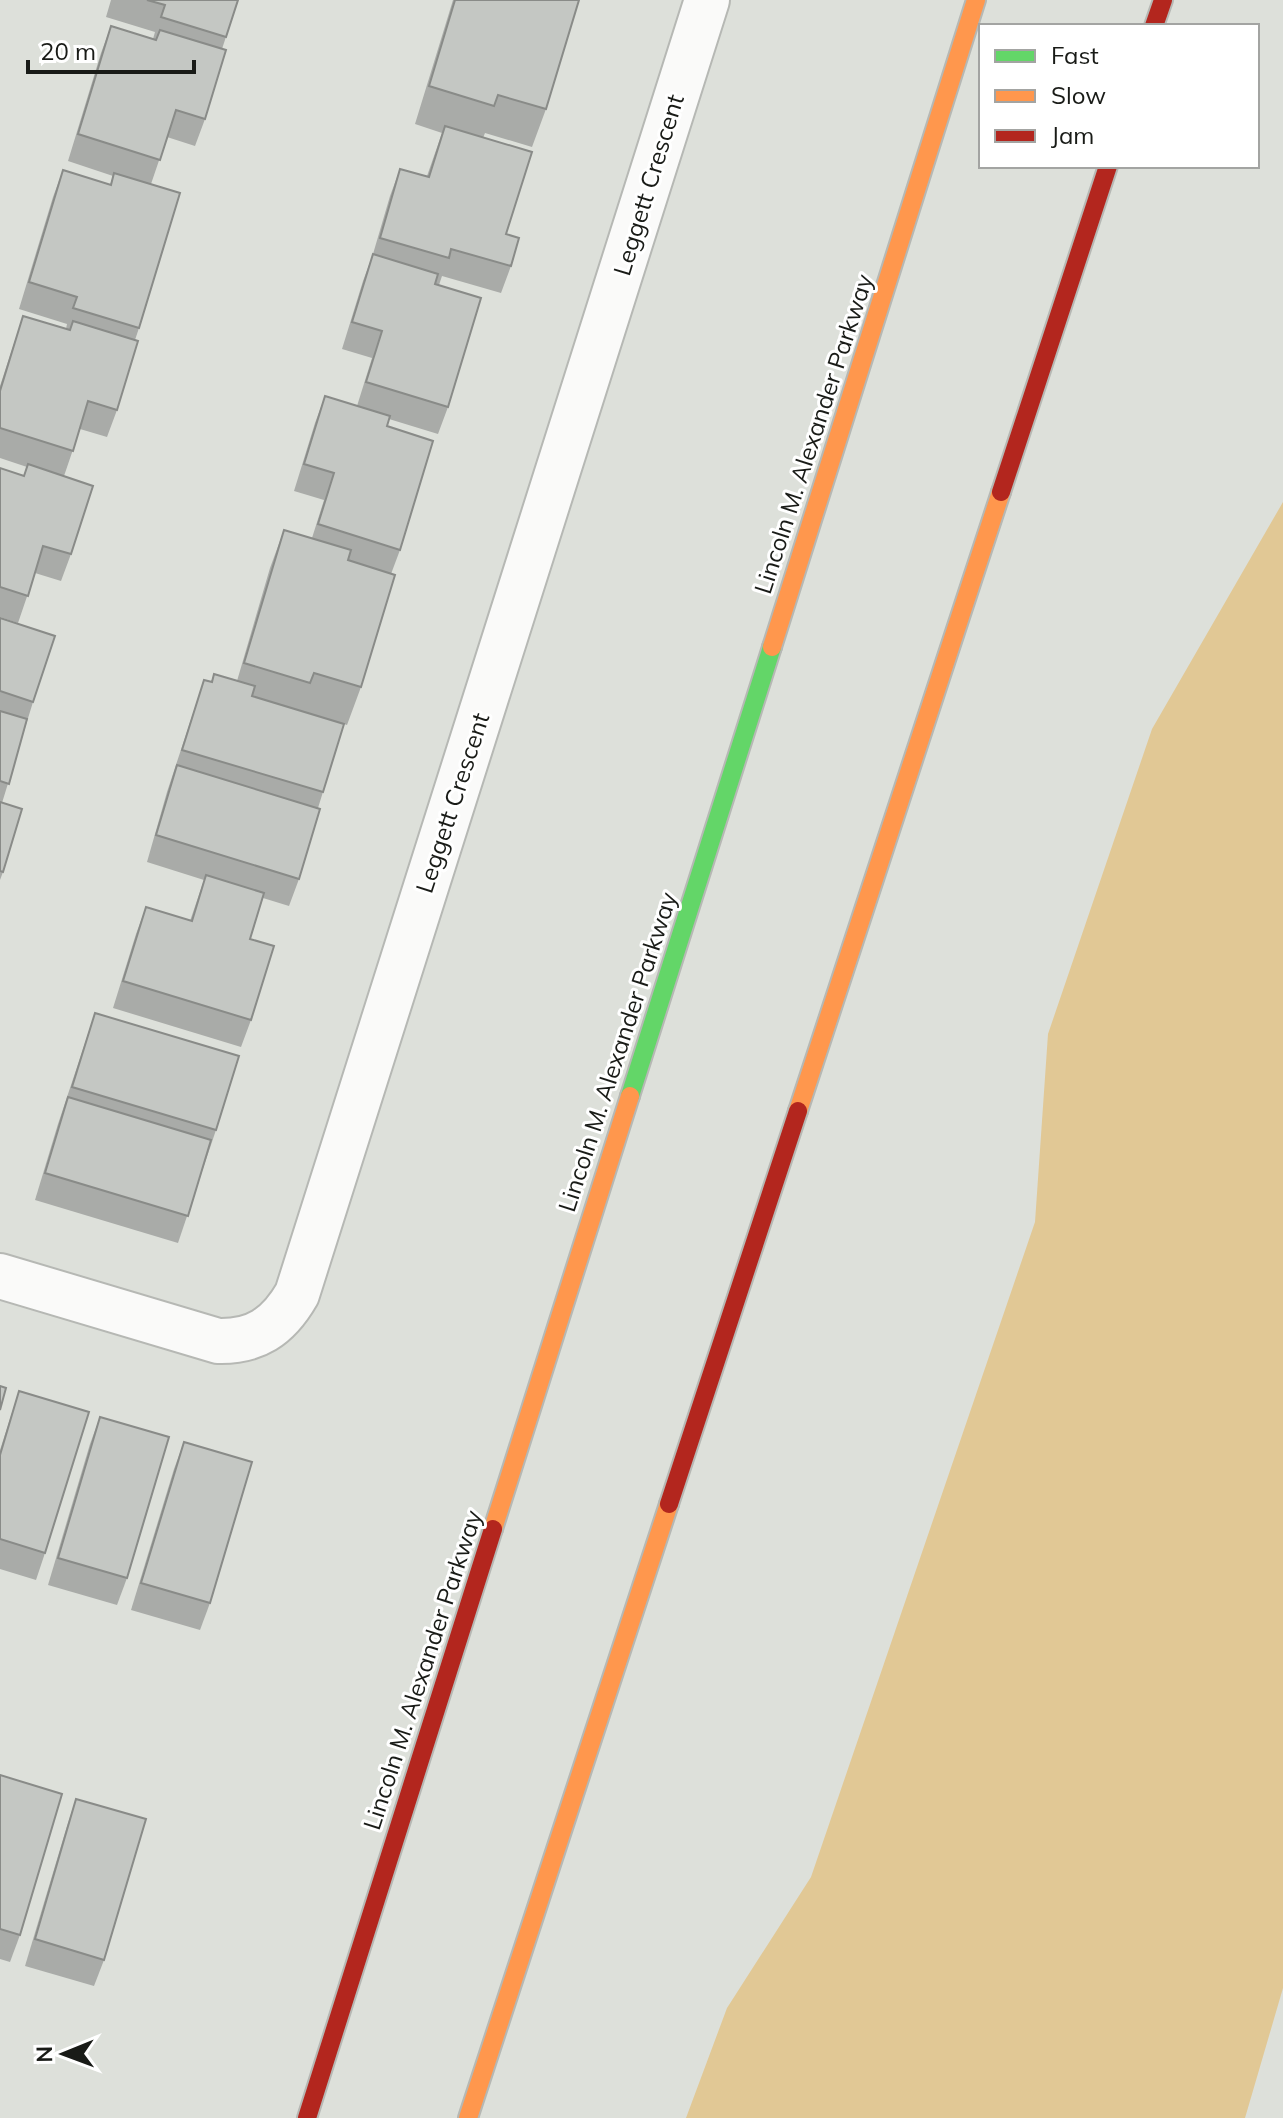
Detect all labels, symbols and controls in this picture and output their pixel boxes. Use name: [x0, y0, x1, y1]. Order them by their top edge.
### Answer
scale bar: [28, 24, 194, 74]
legend: [979, 24, 1259, 168]
text: 20 m: [40, 36, 96, 66]
text: Fast: [1051, 40, 1099, 70]
text: Slow: [1051, 80, 1106, 110]
street label: Leggett Crescent: [606, 90, 690, 279]
text: Jam: [1051, 120, 1094, 150]
street label: Lincoln M. Alexander Parkway: [747, 270, 879, 597]
street label: Leggett Crescent: [409, 709, 495, 897]
street label: Lincoln M. Alexander Parkway: [551, 888, 683, 1215]
street label: Lincoln M. Alexander Parkway: [356, 1506, 488, 1833]
north arrow: [24, 2014, 104, 2094]
text: N: [30, 2046, 58, 2063]

